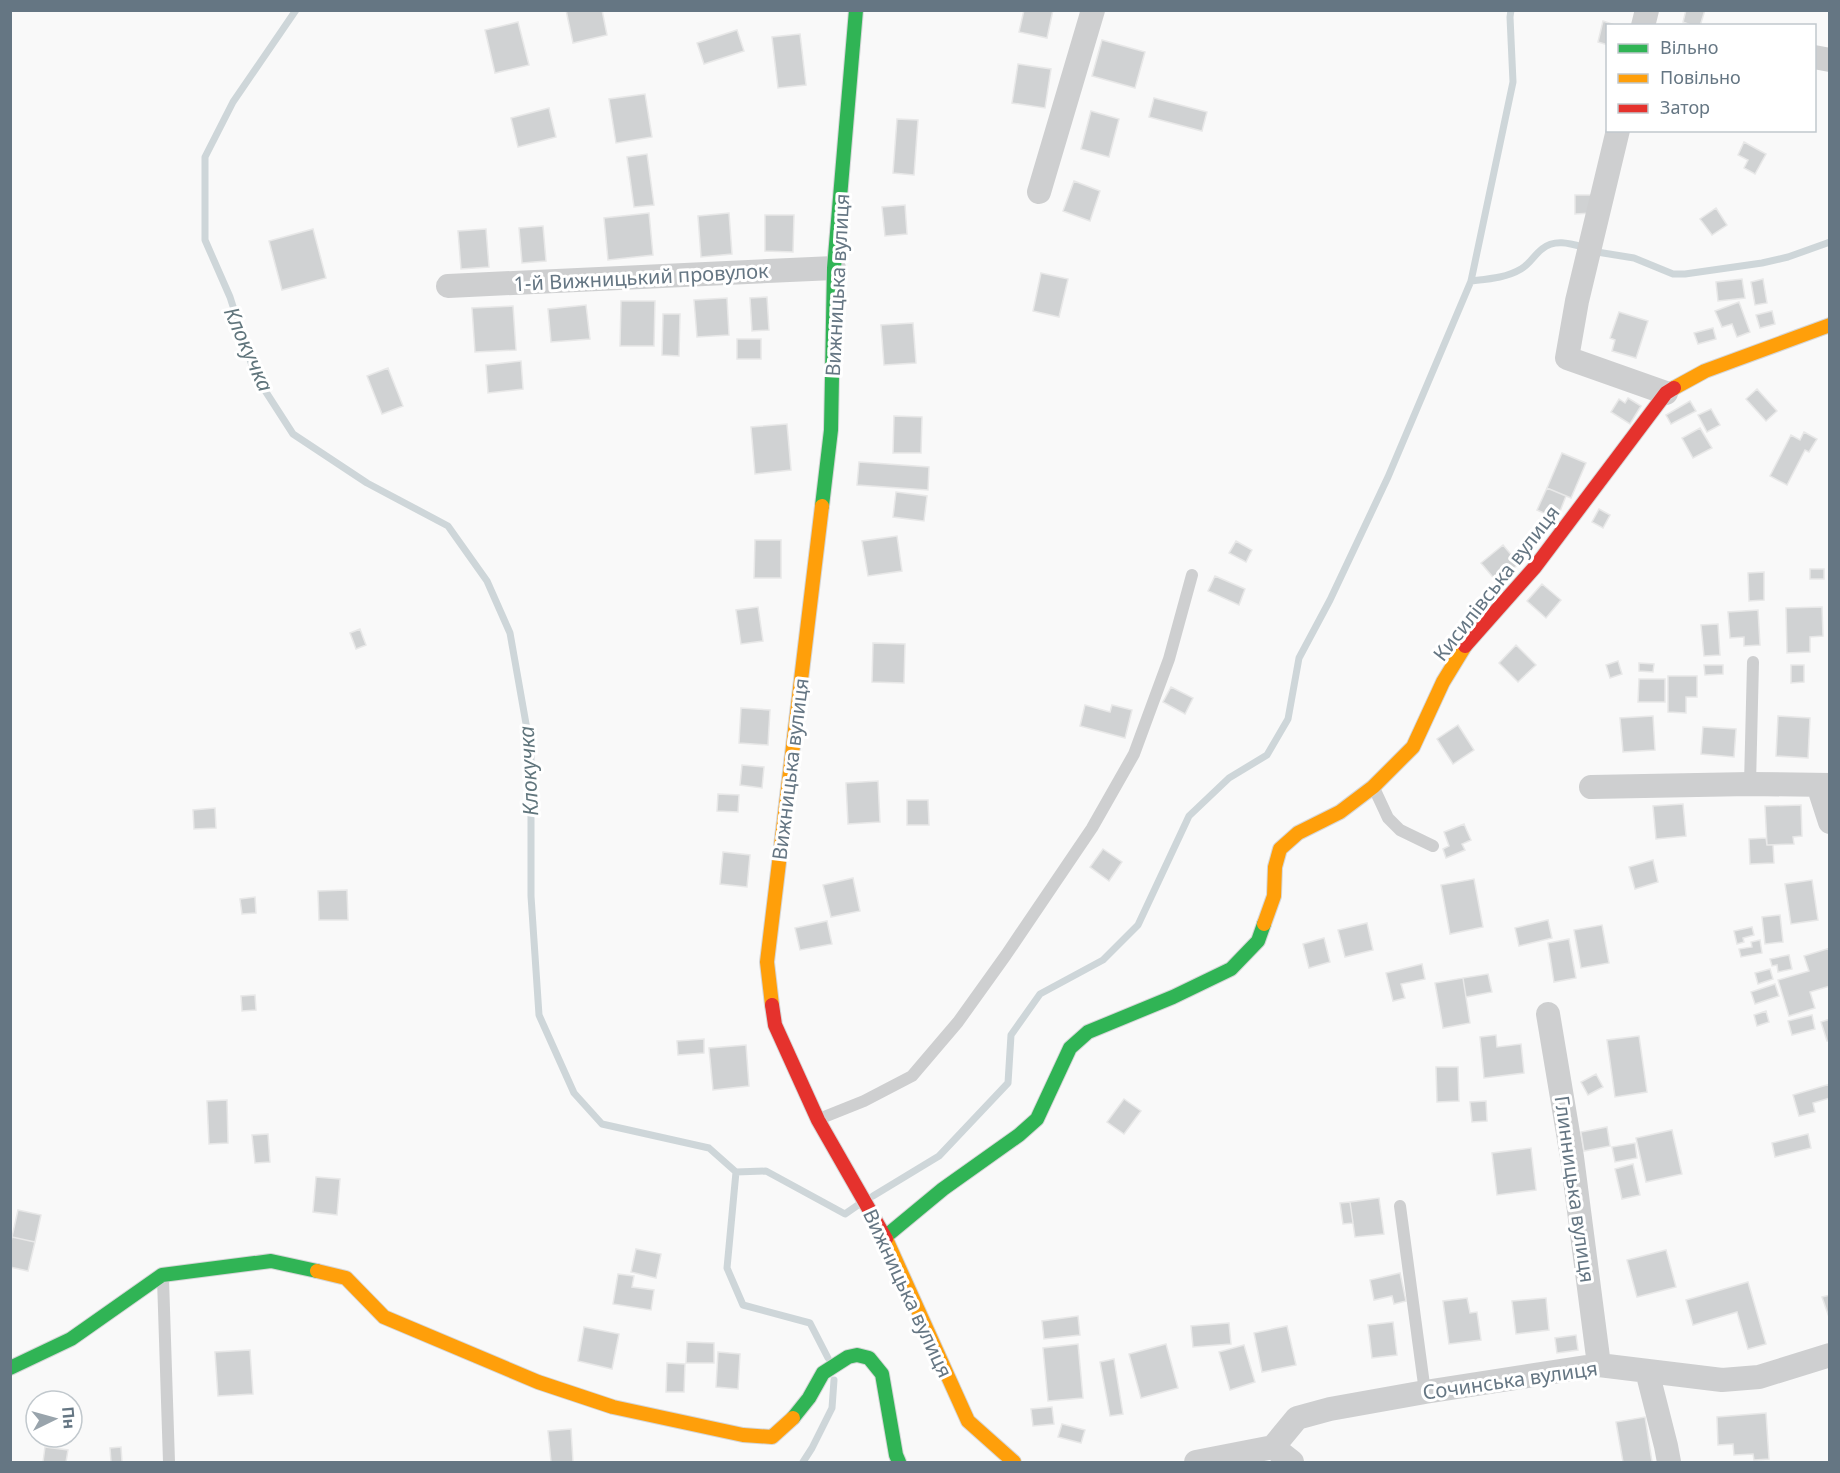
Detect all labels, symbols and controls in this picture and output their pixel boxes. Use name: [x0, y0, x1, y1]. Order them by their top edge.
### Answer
legend: [1606, 24, 1816, 132]
text: Вільно: [1660, 35, 1718, 59]
text: Повільно: [1660, 65, 1741, 89]
text: Затор: [1660, 95, 1710, 119]
street label: Вижницька вулиця: [819, 193, 855, 377]
street label: 1-й Вижницький провулок: [513, 257, 770, 297]
water label: Клокучка: [218, 302, 280, 396]
street label: Кисилівська вулиця: [1427, 499, 1565, 667]
street label: Вижницька вулиця: [765, 676, 815, 862]
water label: Клокучка: [512, 725, 544, 817]
street label: Глинницька вулиця: [1549, 1094, 1601, 1284]
street label: Вижницька вулиця: [857, 1204, 959, 1382]
street label: Сочинська вулиця: [1421, 1354, 1599, 1406]
north arrow: [24, 1389, 84, 1449]
text: Пн: [57, 1405, 81, 1430]

